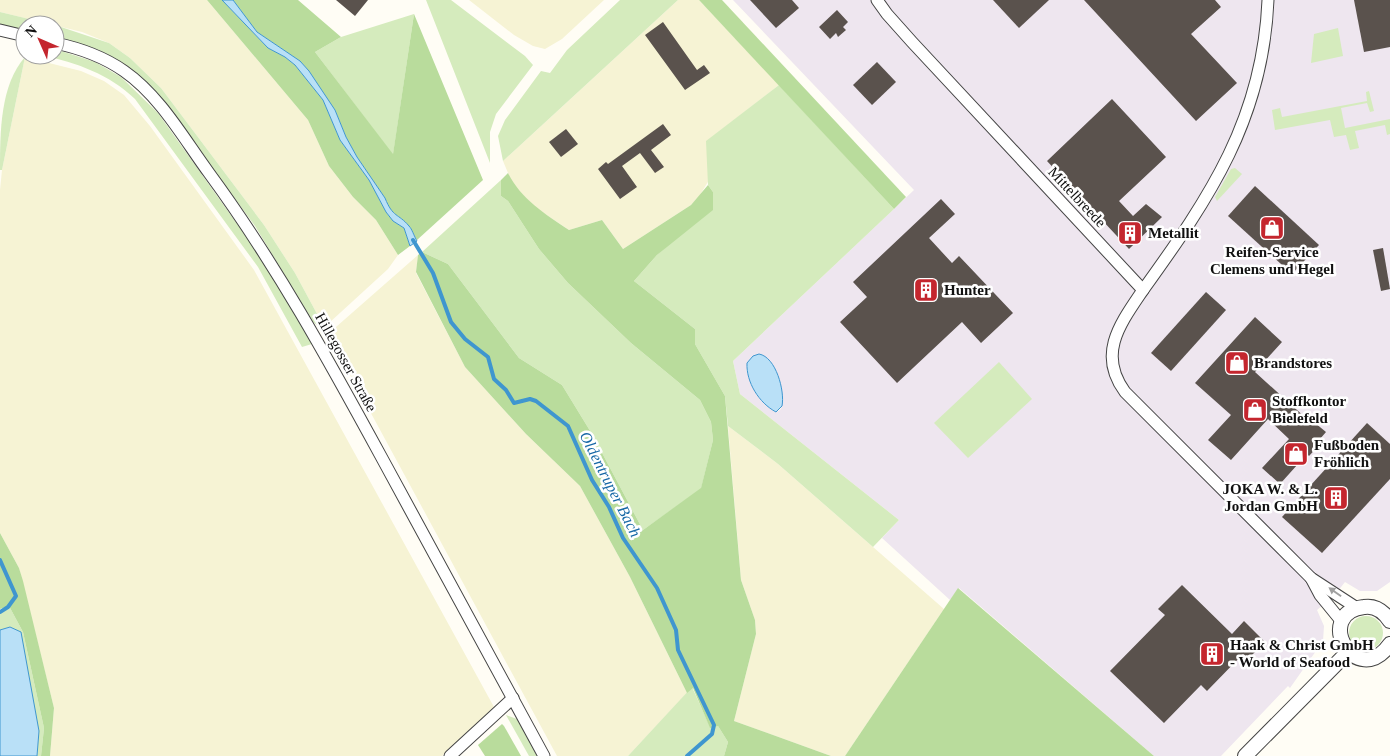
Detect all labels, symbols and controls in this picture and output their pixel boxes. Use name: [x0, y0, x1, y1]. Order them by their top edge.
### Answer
north arrow: [15, 15, 65, 65]
text: N: [22, 22, 40, 40]
street label: Mittelbreede: [1045, 164, 1109, 231]
shop icon: Reifen-Service Clemens und Hegel: [1259, 215, 1285, 241]
building icon: Metallit: [1117, 220, 1143, 246]
place label: Metallit: [1148, 225, 1199, 241]
place label: Reifen-Service Clemens und Hegel: [1210, 244, 1334, 277]
building icon: Hunter: [913, 277, 939, 303]
place label: Hunter: [944, 282, 991, 298]
street label: Hillegosser Straße: [312, 310, 380, 414]
shop icon: Brandstores: [1224, 350, 1250, 376]
place label: Brandstores: [1254, 355, 1332, 371]
place label: Stoffkontor Bielefeld: [1272, 393, 1347, 426]
shop icon: Stoffkontor Bielefeld: [1242, 397, 1268, 423]
water label: Oldentruper Bach: [576, 429, 644, 540]
place label: Fußboden Fröhlich: [1314, 437, 1380, 470]
shop icon: Fußboden Fröhlich: [1283, 441, 1309, 467]
place label: JOKA W. & L. Jordan GmbH: [1223, 481, 1318, 514]
building icon: JOKA W. & L. Jordan GmbH: [1323, 485, 1349, 511]
one-way arrow: [1328, 587, 1341, 597]
place label: Haak & Christ GmbH - World of Seafood: [1230, 637, 1374, 670]
building icon: Haak & Christ GmbH - World of Seafood: [1199, 641, 1225, 667]

